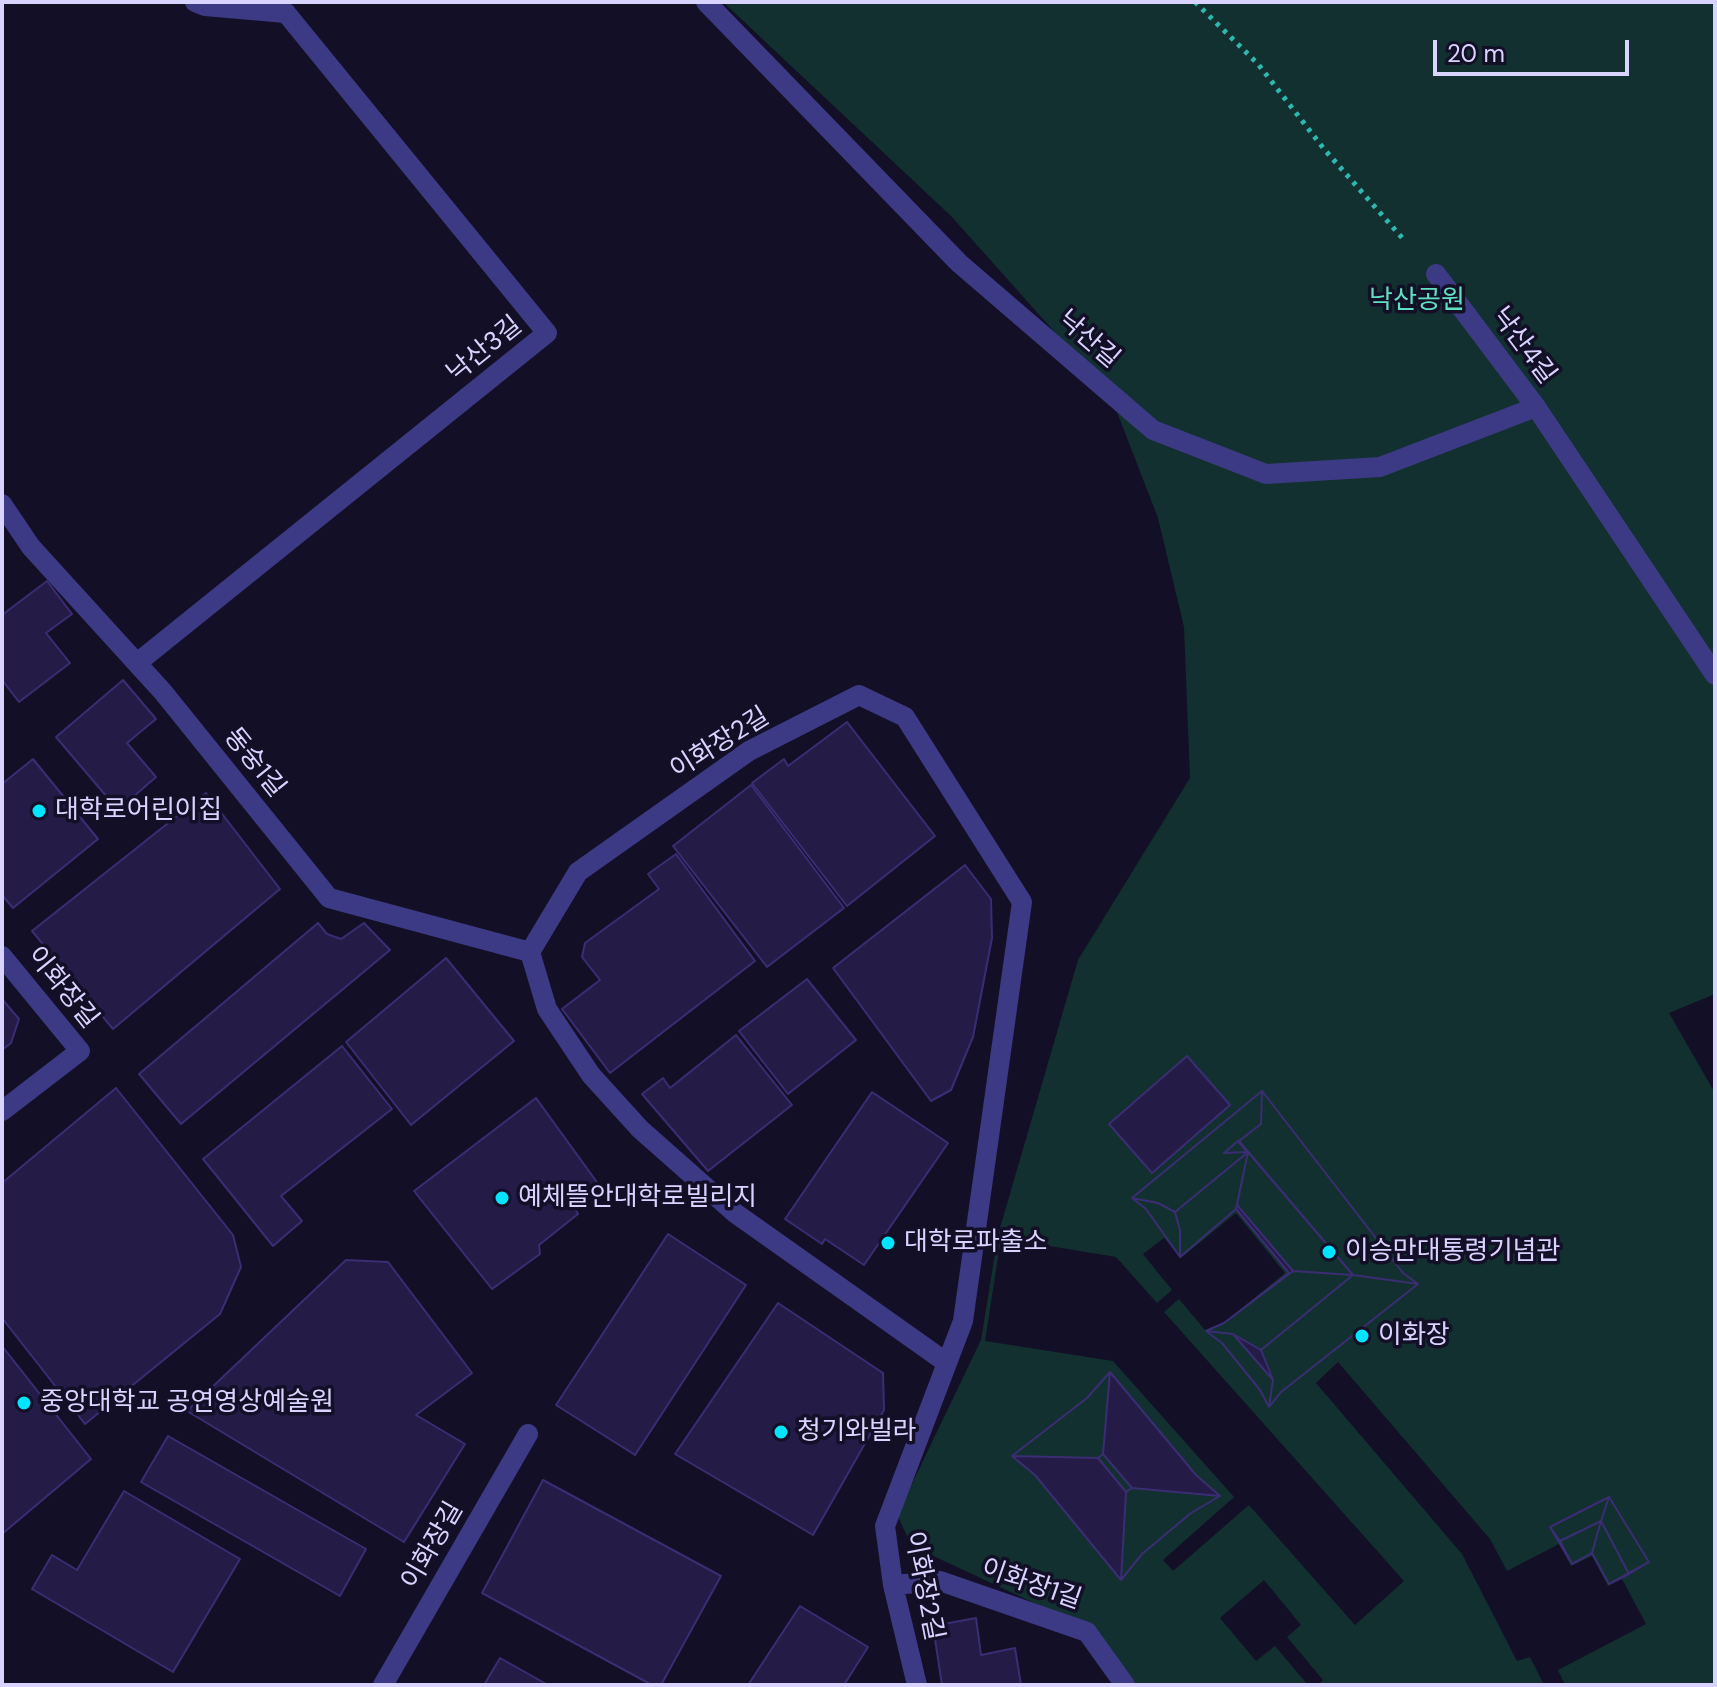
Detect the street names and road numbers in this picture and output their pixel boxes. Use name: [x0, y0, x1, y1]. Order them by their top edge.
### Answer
street label: 낙산4길: [1484, 302, 1562, 390]
street label: 낙산길: [1051, 305, 1125, 375]
street label: 낙산3길: [441, 310, 529, 390]
street label: 이화장2길: [665, 701, 775, 787]
street label: 동숭1길: [217, 722, 291, 804]
street label: 이화장길: [20, 941, 104, 1035]
street label: 이화장길: [396, 1497, 470, 1595]
street label: 이화장2길: [897, 1529, 949, 1643]
street label: 이화장1길: [977, 1553, 1085, 1617]

